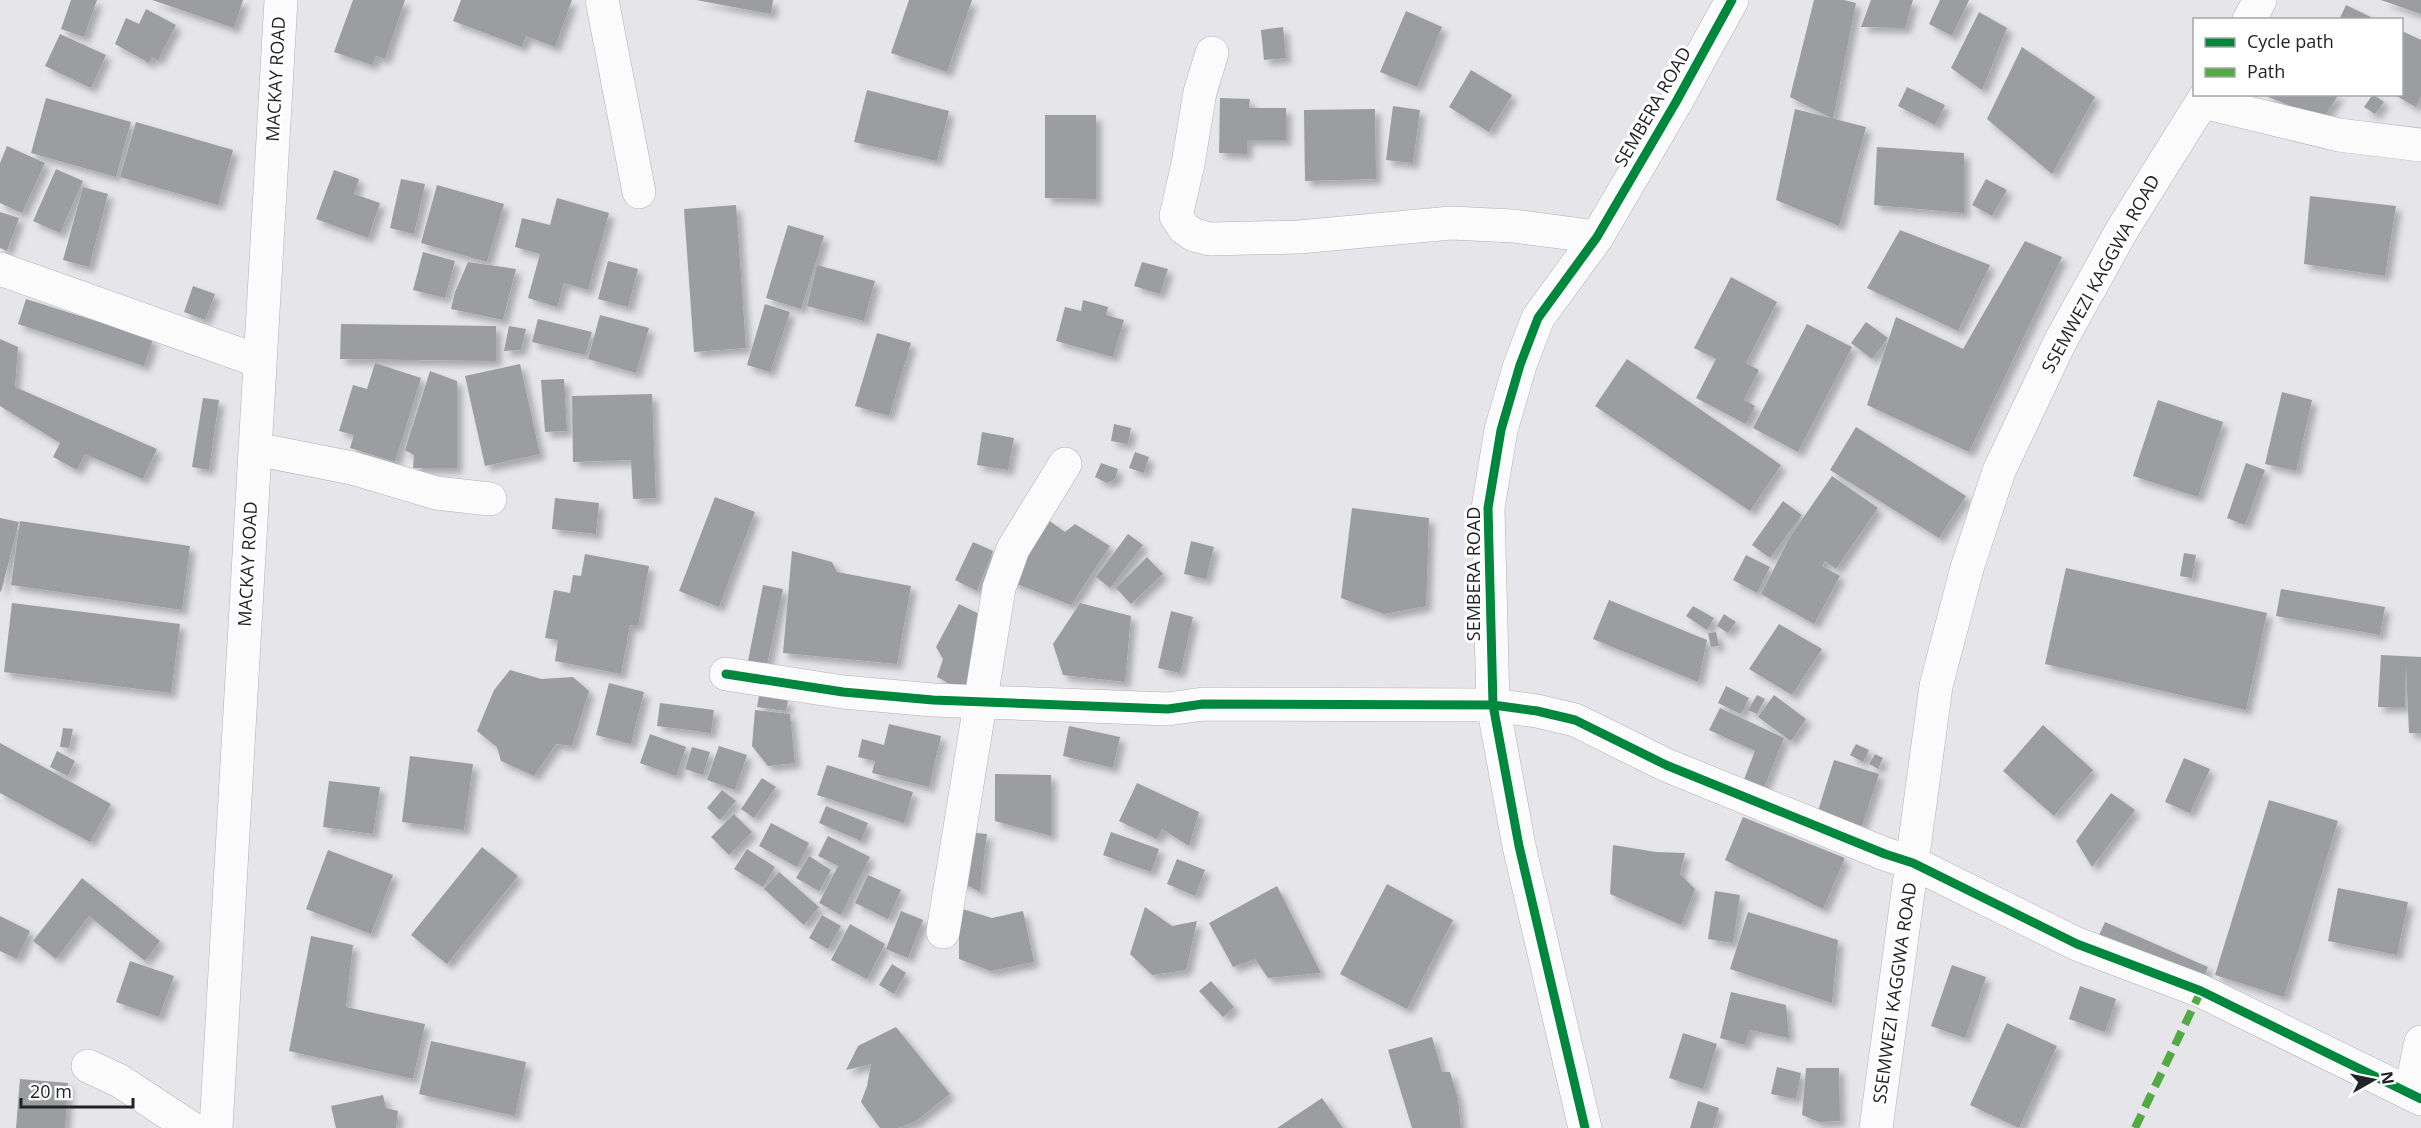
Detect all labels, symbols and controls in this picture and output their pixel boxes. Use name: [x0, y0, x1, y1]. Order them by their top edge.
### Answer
street label: MACKAY ROAD: [260, 16, 290, 142]
legend: [2193, 18, 2403, 96]
text: Cycle path: [2247, 29, 2334, 53]
street label: SEMBERA ROAD: [1608, 42, 1696, 171]
text: Path: [2247, 59, 2285, 83]
street label: SSEMWEZI KAGGWA ROAD: [2035, 170, 2165, 377]
street label: MACKAY ROAD: [232, 501, 262, 627]
street label: SEMBERA ROAD: [1461, 507, 1485, 641]
street label: SSEMWEZI KAGGWA ROAD: [1867, 881, 1921, 1105]
north arrow: [2343, 1050, 2403, 1110]
text: N: [2376, 1070, 2400, 1086]
scale bar: [21, 1071, 134, 1109]
text: 20 m: [30, 1079, 72, 1103]

